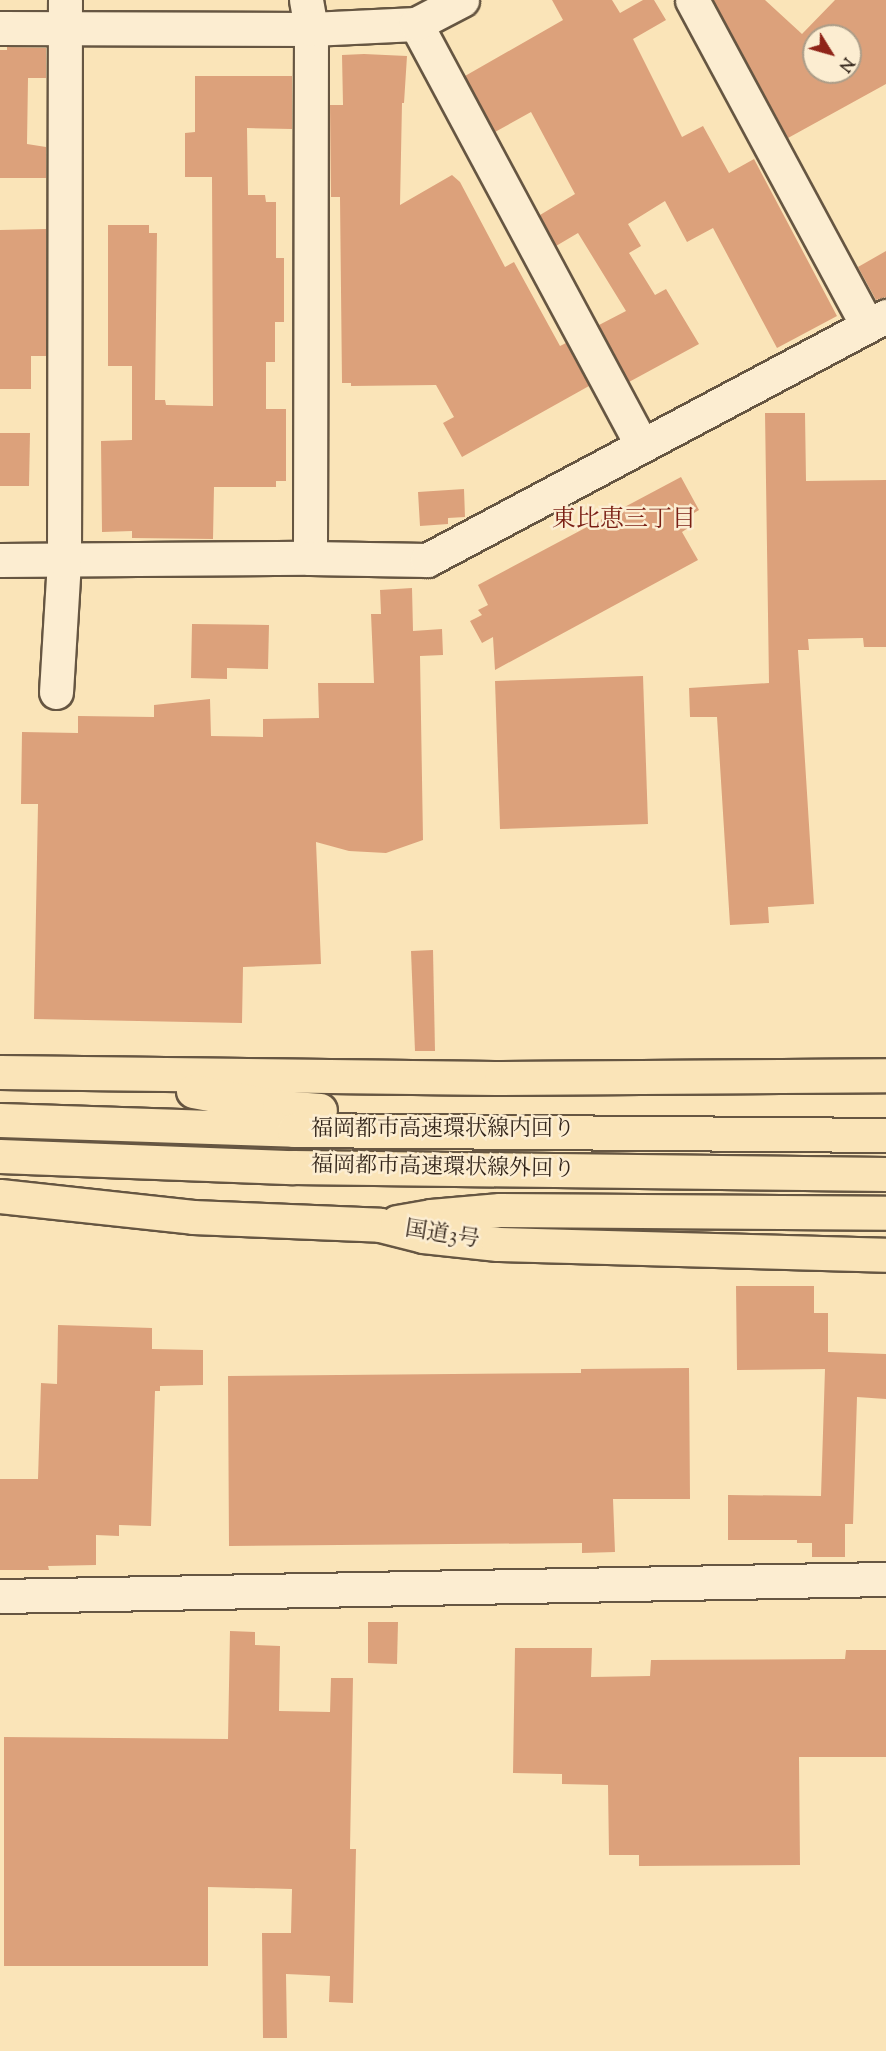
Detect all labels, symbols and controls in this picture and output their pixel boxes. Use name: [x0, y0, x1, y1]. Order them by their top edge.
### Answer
north arrow: [802, 24, 862, 84]
text: N: [832, 52, 858, 76]
district label: 東比恵三丁目: [552, 507, 696, 535]
street label: 福岡都市高速環状線内回り: [311, 1118, 575, 1144]
street label: 福岡都市高速環状線外回り: [311, 1153, 575, 1185]
street label: 国道3号: [403, 1217, 481, 1255]

